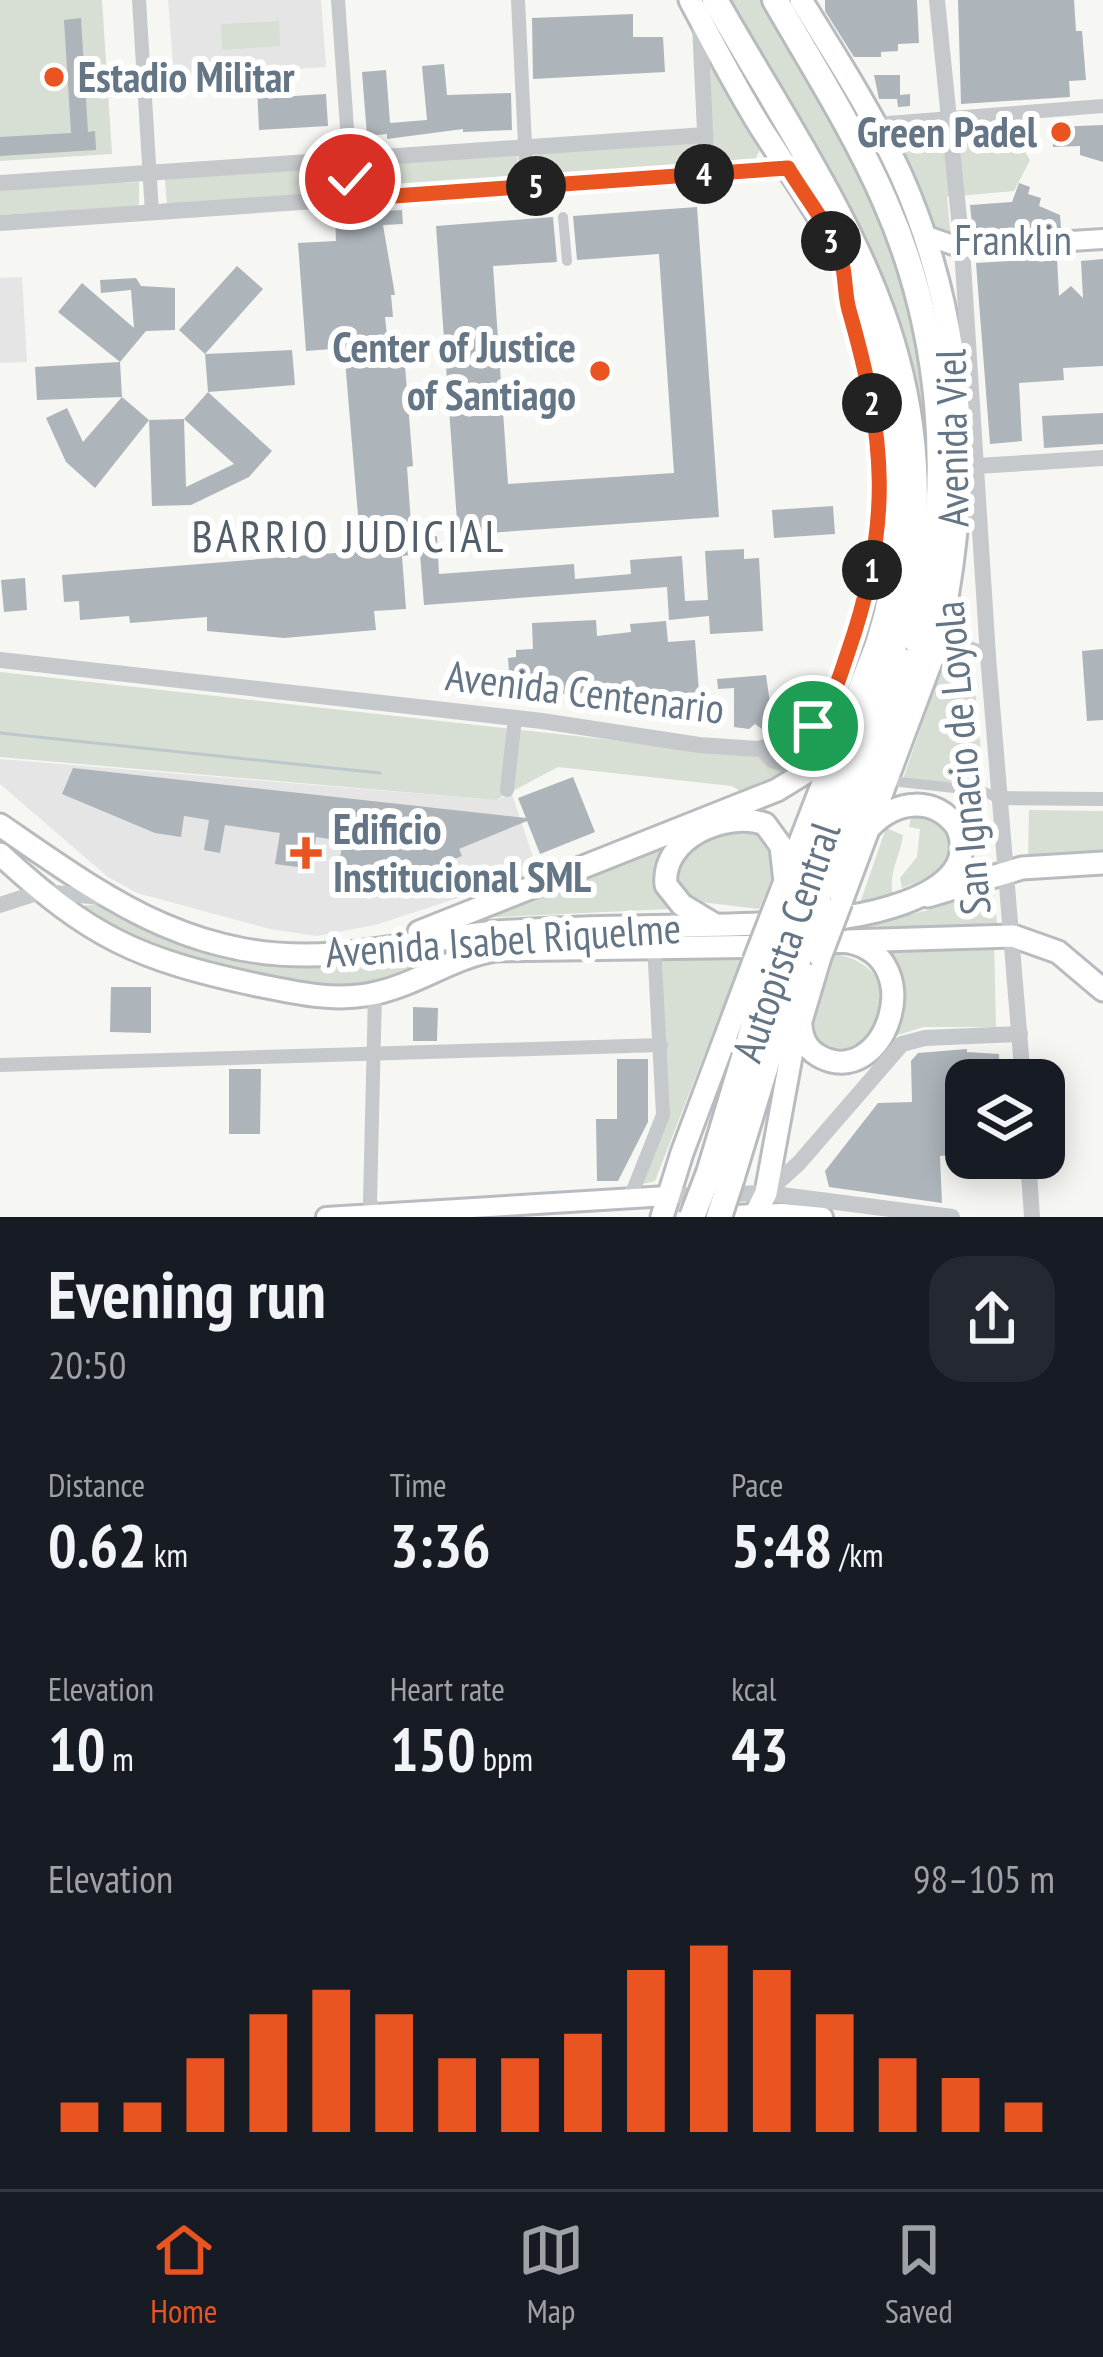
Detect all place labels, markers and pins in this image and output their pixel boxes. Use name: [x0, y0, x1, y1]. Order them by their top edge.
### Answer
place label: Estadio Militar: [78, 49, 295, 104]
marker: Estadio Militar: [41, 64, 67, 90]
place label: Green Padel: [857, 104, 1038, 159]
marker: Green Padel: [1048, 119, 1074, 145]
pin: [299, 128, 401, 230]
pin: 4: [674, 144, 734, 204]
pin: 5: [506, 156, 566, 216]
pin: 3: [801, 211, 861, 271]
place label: Center of Justice of Santiago: [333, 319, 576, 422]
marker: Center of Justice of Santiago: [587, 358, 613, 384]
pin: 2: [842, 373, 902, 433]
pin: 1: [842, 540, 902, 600]
pin: [762, 675, 864, 777]
place label: Edificio Institucional SML: [333, 801, 591, 904]
marker: Edificio Institucional SML: [290, 837, 322, 869]

